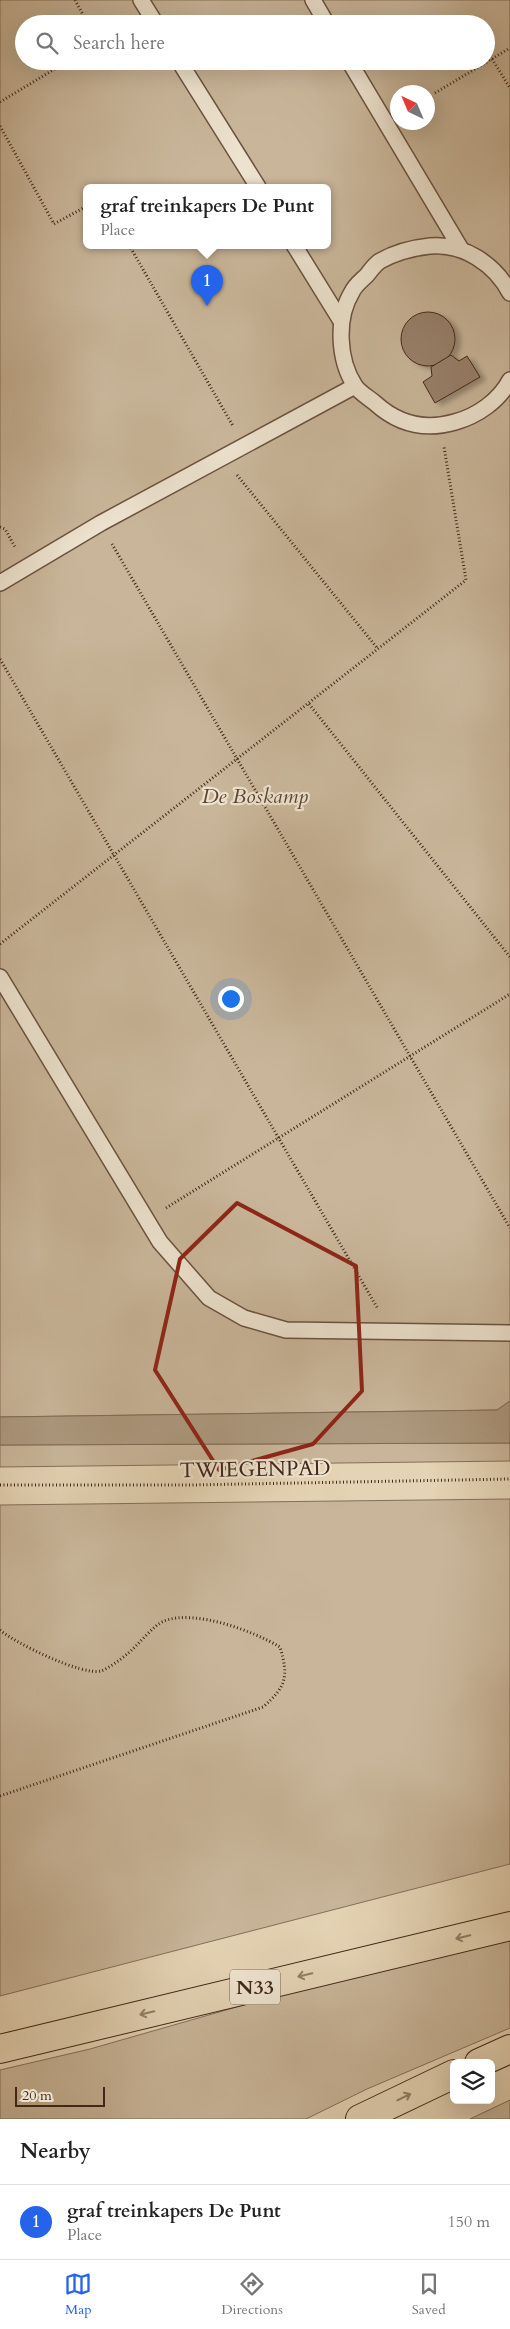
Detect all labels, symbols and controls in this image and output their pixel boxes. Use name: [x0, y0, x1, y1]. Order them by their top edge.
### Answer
search box: [15, 15, 495, 70]
icon: search: [33, 29, 61, 57]
text: Search here: [73, 30, 165, 56]
north arrow: [390, 85, 435, 130]
popup: [83, 184, 331, 249]
text: graf treinkapers De Punt: [100, 193, 314, 219]
text: Place: [100, 219, 135, 241]
pin: 1: [191, 265, 223, 306]
park label: De Boskamp: [202, 782, 308, 811]
your location: [218, 986, 244, 1012]
street label: TWIEGENPAD: [179, 1454, 331, 1485]
one-way arrow: [455, 1933, 471, 1942]
road number: N33: [230, 1970, 280, 2004]
one-way arrow: [297, 1971, 313, 1980]
one-way arrow: [139, 2009, 155, 2019]
map controls: [450, 2059, 495, 2104]
button: layers: [450, 2059, 495, 2104]
scale bar: [15, 2084, 105, 2107]
text: 20 m: [22, 2086, 52, 2105]
one-way arrow: [396, 2092, 411, 2102]
text: Nearby: [20, 2137, 91, 2166]
text: graf treinkapers De Punt: [67, 2198, 281, 2224]
text: 1: [32, 2211, 40, 2233]
text: 150 m: [448, 2211, 490, 2233]
text: Place: [67, 2224, 102, 2246]
tab: Map: [64, 2270, 92, 2319]
tab: Directions: [221, 2270, 283, 2319]
tab: Saved: [412, 2270, 446, 2319]

